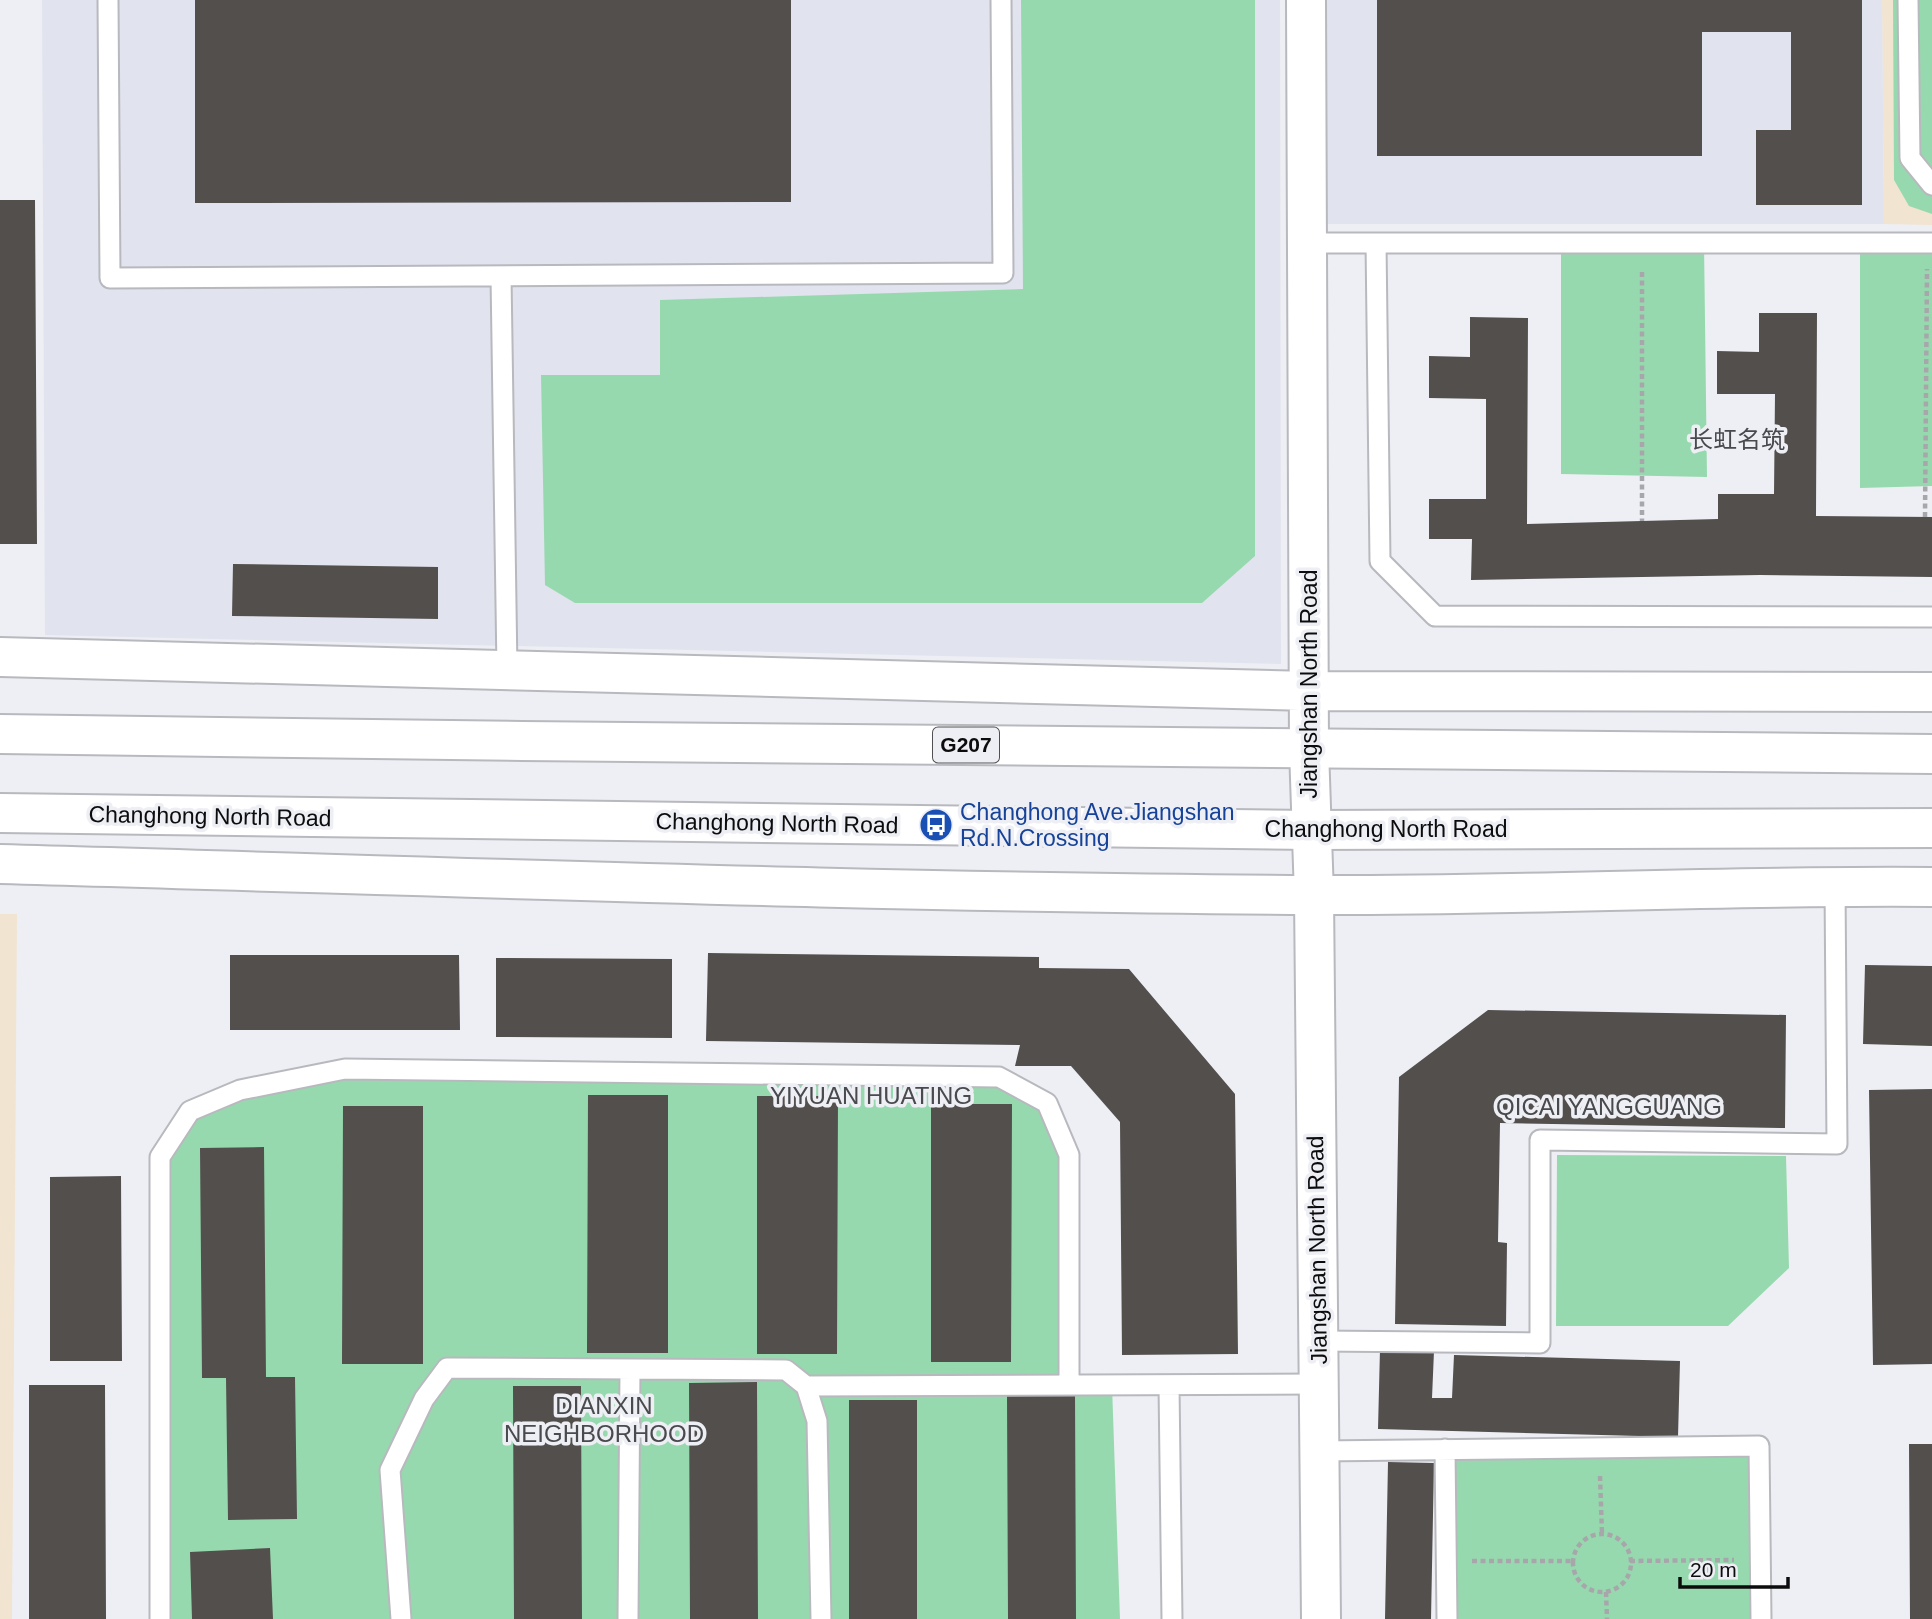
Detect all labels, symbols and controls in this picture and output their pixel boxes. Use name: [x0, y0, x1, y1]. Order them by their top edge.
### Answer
district label: 长虹名筑: [1689, 426, 1785, 453]
street label: Jiangshan North Road: [1296, 570, 1322, 798]
road number: G207: [933, 728, 999, 762]
place label: Changhong Ave.Jiangshan Rd.N.Crossing: [960, 799, 1235, 851]
street label: Changhong North Road: [88, 801, 332, 831]
bus stop icon: Changhong Ave.Jiangshan Rd.N.Crossing: [917, 806, 955, 844]
street label: Changhong North Road: [655, 808, 899, 838]
street label: Changhong North Road: [1265, 816, 1507, 842]
district label: YIYUAN HUATING: [770, 1082, 972, 1109]
district label: QICAI YANGGUANG: [1496, 1093, 1722, 1120]
street label: Jiangshan North Road: [1302, 1135, 1332, 1365]
district label: DIANXIN NEIGHBORHOOD: [504, 1392, 704, 1447]
scale bar: [1680, 1546, 1788, 1590]
text: 20 m: [1690, 1558, 1737, 1581]

